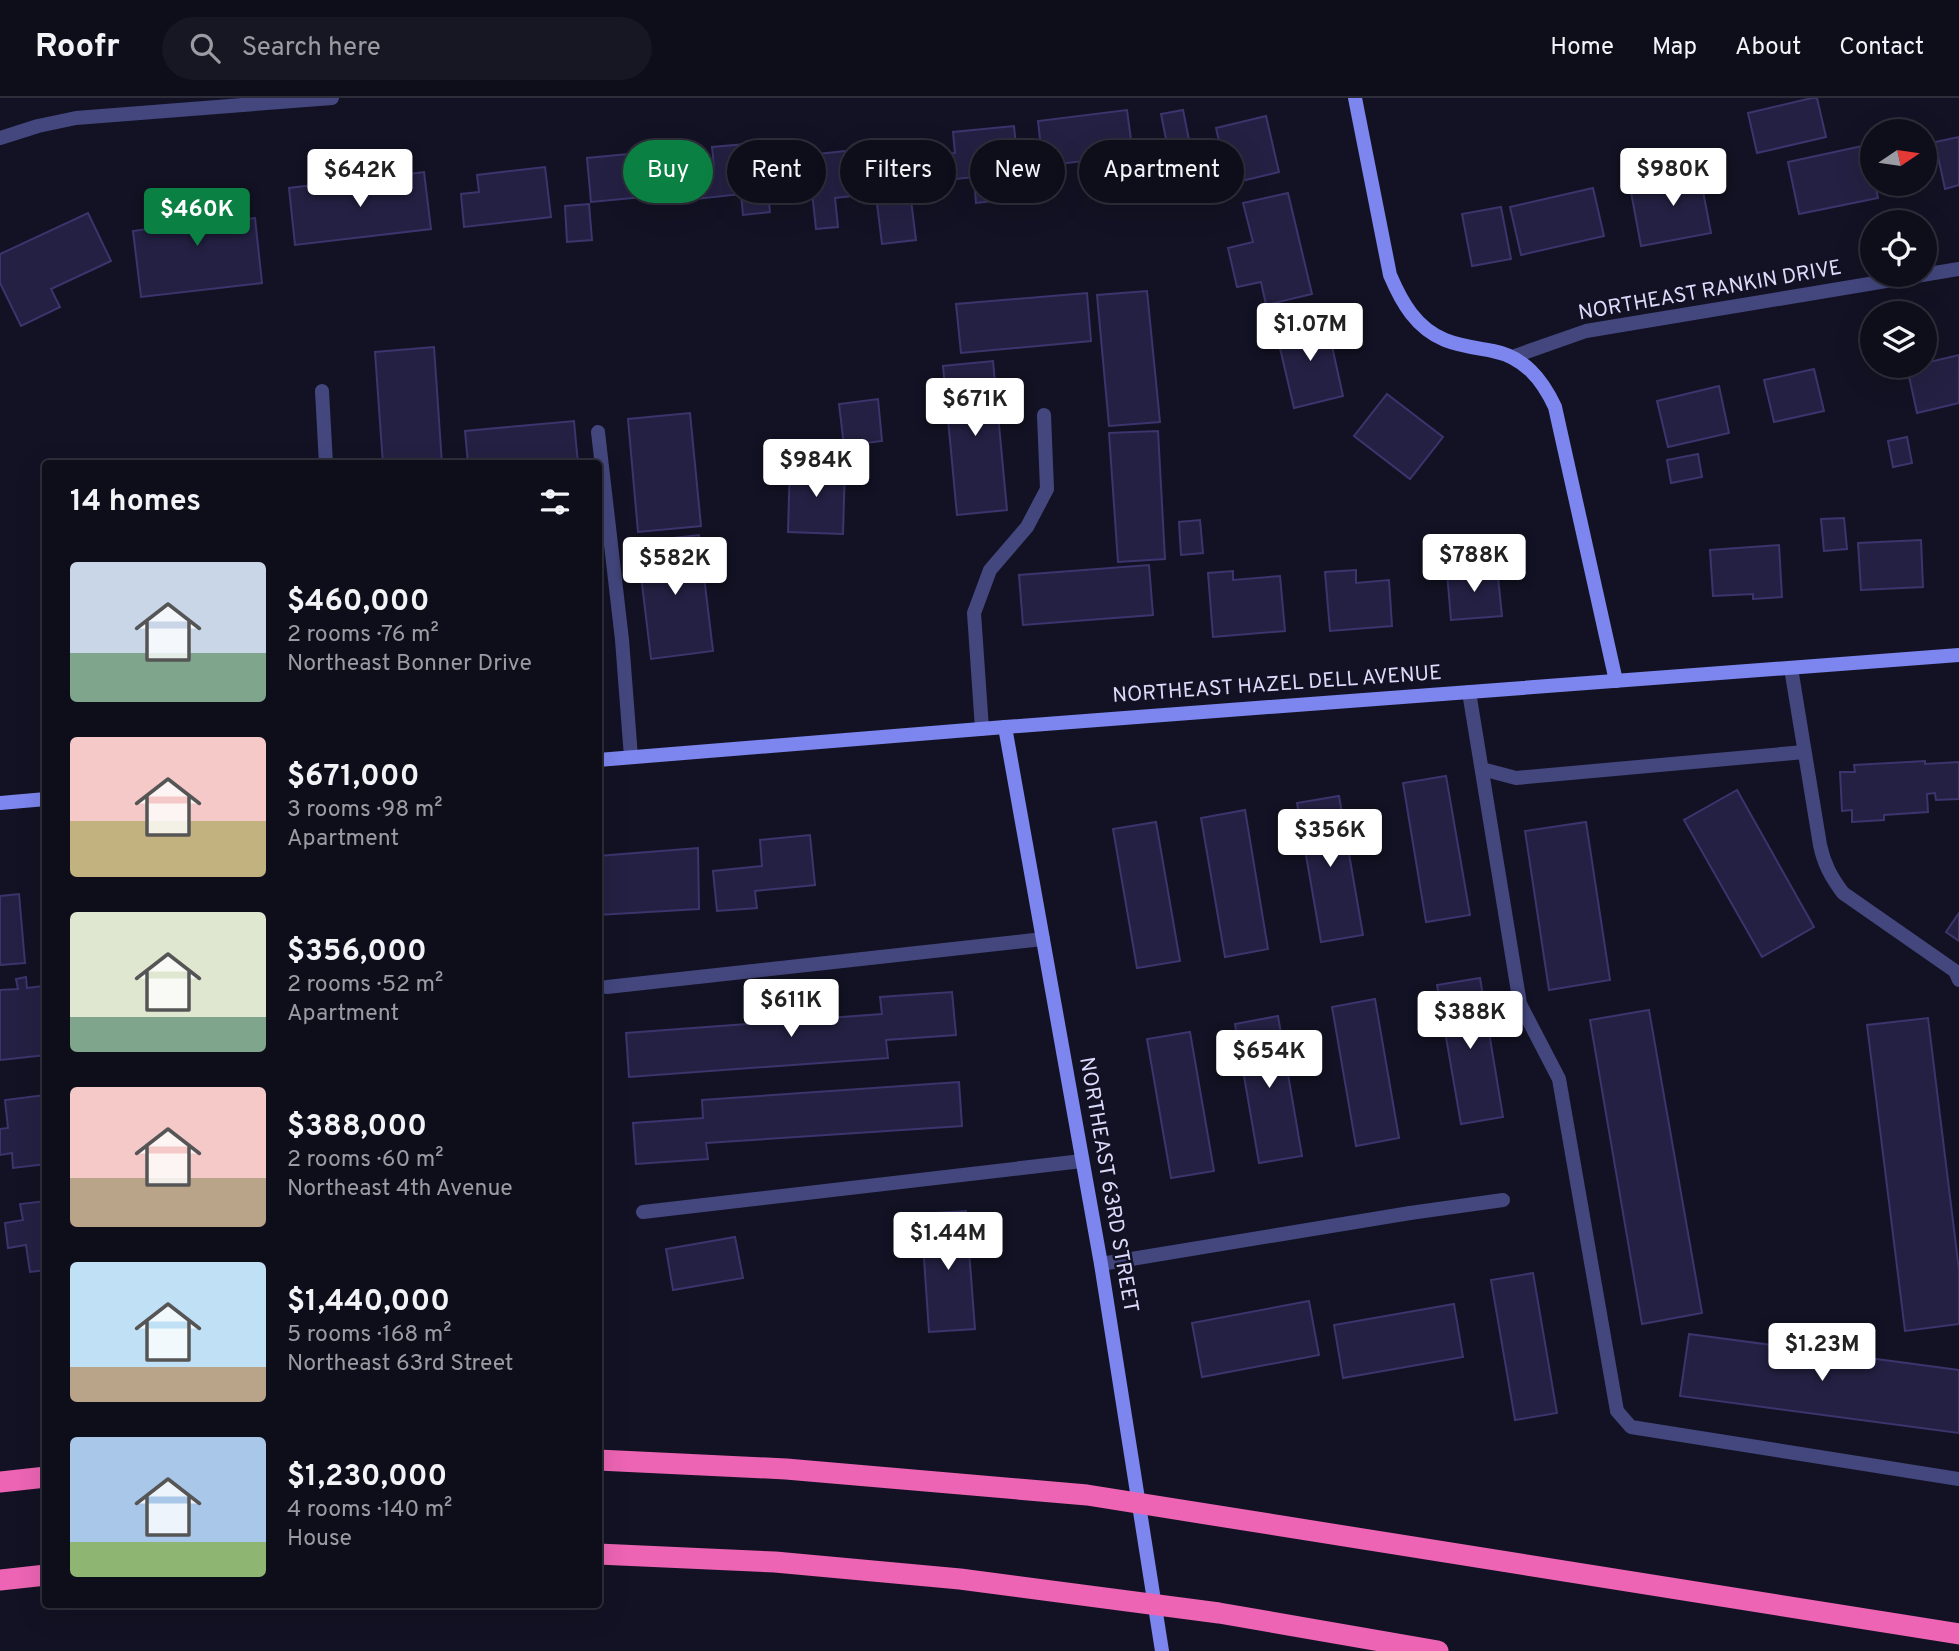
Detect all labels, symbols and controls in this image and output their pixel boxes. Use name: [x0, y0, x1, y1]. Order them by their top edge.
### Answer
search box: [162, 17, 652, 80]
text: Roofr: [35, 27, 120, 69]
icon: search: [186, 29, 224, 67]
text: Search here: [242, 32, 381, 65]
text: Home: [1550, 33, 1614, 63]
text: Map: [1652, 33, 1697, 63]
text: About: [1735, 33, 1801, 63]
text: Contact: [1839, 33, 1924, 63]
north arrow: [1860, 119, 1937, 196]
map controls: [1860, 119, 1937, 378]
chip: Buy: [623, 140, 713, 203]
chip: Rent: [727, 140, 826, 203]
chip: Filters: [840, 140, 956, 203]
chip: New: [970, 140, 1065, 203]
chip: Apartment: [1079, 140, 1244, 203]
pin: $980K: [1624, 148, 1722, 208]
pin: $642K: [311, 150, 409, 209]
text: $980K: [1636, 156, 1710, 185]
text: $642K: [323, 157, 397, 186]
pin: $460K: [148, 188, 246, 248]
text: $460K: [160, 196, 234, 225]
button: locate: [1860, 210, 1937, 287]
street label: NORTHEAST RANKIN DRIVE: [1576, 255, 1844, 327]
button: layers: [1860, 301, 1937, 378]
pin: $1.07M: [1253, 303, 1367, 363]
text: $1.07M: [1273, 311, 1347, 340]
pin: $671K: [926, 378, 1024, 438]
text: $671K: [942, 386, 1008, 415]
pin: $984K: [767, 440, 865, 499]
text: $984K: [779, 447, 853, 476]
icon: filters: [536, 483, 574, 521]
text: 14 homes: [70, 484, 201, 521]
pin: $788K: [1425, 534, 1523, 594]
pin: $582K: [626, 538, 724, 597]
text: $788K: [1439, 542, 1509, 571]
text: $582K: [639, 545, 711, 574]
text: $460,000: [287, 584, 429, 621]
icon: home: [126, 590, 210, 674]
text: 2 rooms · 76 m²: [287, 621, 439, 650]
text: Northeast Bonner Drive: [287, 650, 532, 679]
street label: NORTHEAST HAZEL DELL AVENUE: [1111, 660, 1443, 710]
text: $671,000: [287, 759, 419, 796]
icon: home: [126, 765, 210, 849]
text: 3 rooms · 98 m²: [287, 796, 443, 825]
pin: $356K: [1281, 810, 1379, 869]
text: $356K: [1294, 817, 1366, 846]
text: Apartment: [287, 825, 399, 854]
text: $356,000: [287, 934, 427, 971]
icon: home: [126, 940, 210, 1024]
text: 2 rooms · 52 m²: [287, 971, 443, 1000]
pin: $611K: [742, 979, 840, 1039]
text: $611K: [760, 987, 822, 1016]
pin: $388K: [1421, 992, 1519, 1051]
text: $388K: [1434, 999, 1506, 1028]
text: Apartment: [287, 1000, 399, 1029]
pin: $654K: [1220, 1030, 1318, 1090]
text: $654K: [1232, 1038, 1306, 1067]
street label: NORTHEAST 63RD STREET: [1072, 1055, 1144, 1315]
text: $388,000: [287, 1109, 427, 1146]
icon: home: [126, 1115, 210, 1199]
text: 2 rooms · 60 m²: [287, 1146, 444, 1175]
text: Northeast 4th Avenue: [287, 1175, 513, 1204]
pin: $1.44M: [891, 1212, 1005, 1272]
text: $1.44M: [910, 1220, 986, 1249]
text: $1,440,000: [287, 1284, 450, 1321]
icon: home: [126, 1290, 210, 1374]
text: 5 rooms · 168 m²: [287, 1321, 452, 1350]
pin: $1.23M: [1765, 1324, 1879, 1383]
text: $1.23M: [1784, 1331, 1860, 1360]
text: Northeast 63rd Street: [287, 1350, 514, 1379]
text: $1,230,000: [287, 1459, 447, 1496]
icon: home: [126, 1465, 210, 1549]
text: 4 rooms · 140 m²: [287, 1496, 452, 1525]
text: House: [287, 1525, 352, 1554]

